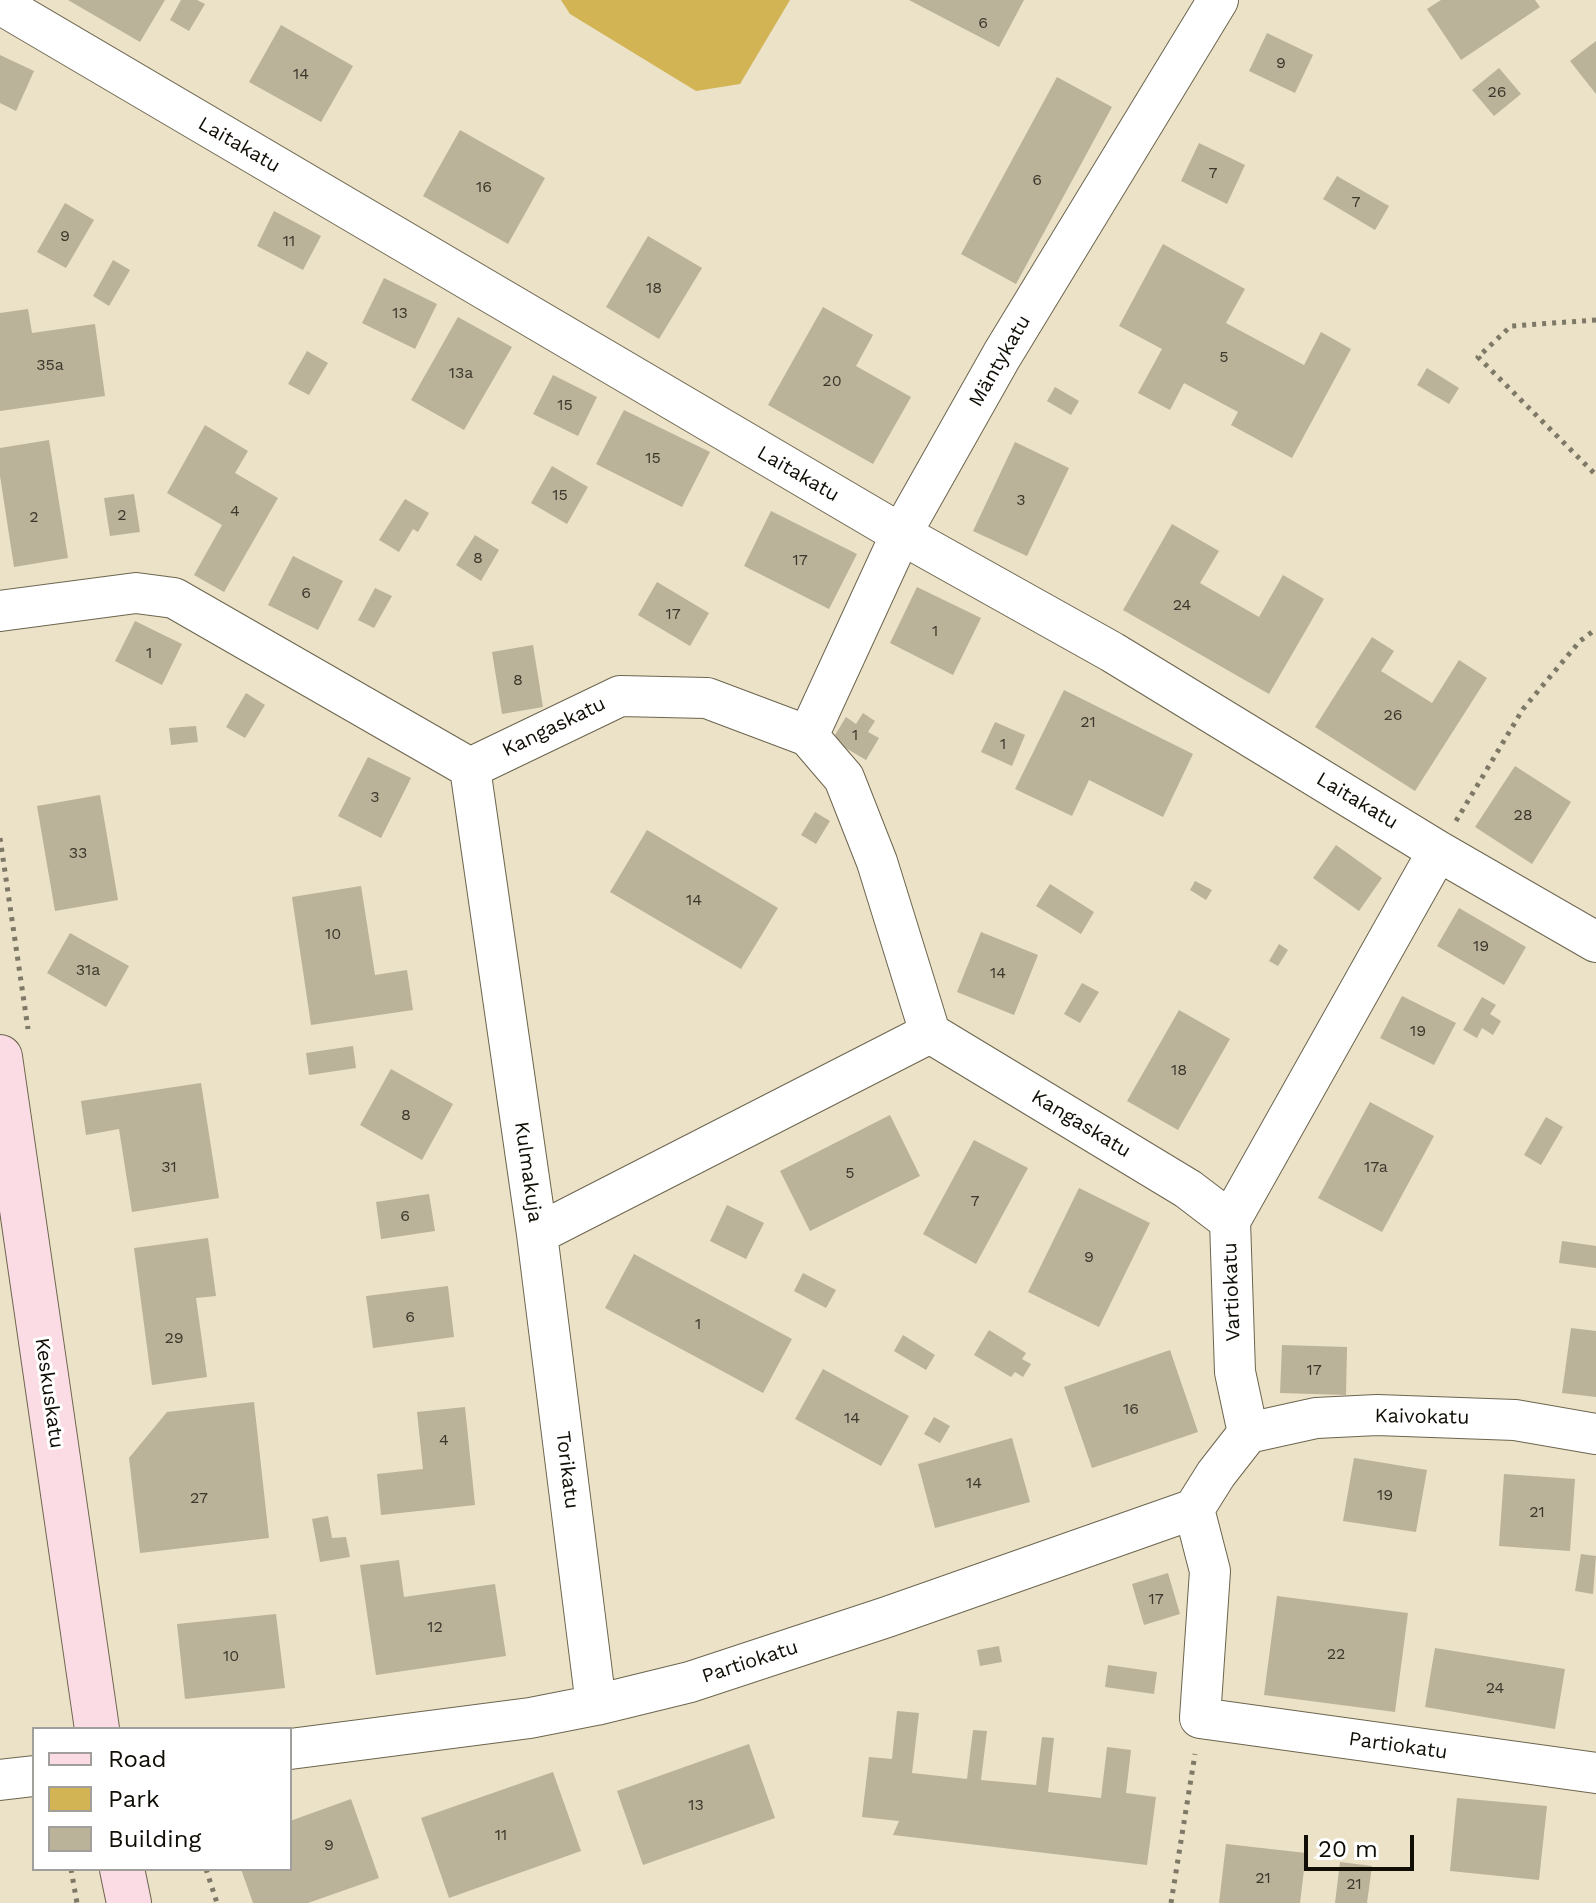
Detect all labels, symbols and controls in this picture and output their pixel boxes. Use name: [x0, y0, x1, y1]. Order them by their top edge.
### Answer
house number: 6: [978, 13, 988, 33]
house number: 9: [1276, 53, 1286, 73]
house number: 14: [293, 64, 309, 84]
house number: 26: [1487, 82, 1507, 102]
street label: Laitakatu: [194, 112, 284, 178]
house number: 7: [1209, 163, 1217, 183]
house number: 6: [1032, 170, 1042, 190]
house number: 16: [476, 177, 492, 197]
house number: 7: [1352, 192, 1360, 212]
house number: 9: [60, 226, 70, 246]
house number: 11: [283, 231, 295, 251]
house number: 18: [646, 278, 662, 298]
house number: 13: [392, 303, 408, 323]
street label: Mäntykatu: [964, 311, 1036, 411]
house number: 5: [1219, 347, 1229, 367]
house number: 35a: [36, 355, 64, 375]
house number: 13a: [449, 363, 473, 383]
house number: 20: [822, 371, 842, 391]
house number: 15: [557, 395, 573, 415]
street label: Laitakatu: [753, 441, 843, 507]
house number: 15: [645, 448, 661, 468]
house number: 15: [552, 485, 568, 505]
house number: 3: [1016, 490, 1026, 510]
house number: 4: [230, 501, 240, 521]
house number: 2: [117, 505, 127, 525]
house number: 2: [29, 507, 39, 527]
house number: 8: [473, 548, 483, 568]
house number: 17: [792, 550, 808, 570]
house number: 6: [301, 583, 311, 603]
house number: 24: [1173, 595, 1191, 615]
house number: 17: [665, 604, 681, 624]
house number: 1: [932, 621, 938, 641]
house number: 1: [146, 643, 152, 663]
house number: 8: [513, 670, 523, 690]
street label: Kangaskatu: [498, 692, 610, 762]
house number: 26: [1383, 705, 1403, 725]
house number: 21: [1080, 712, 1096, 732]
house number: 1: [852, 725, 858, 745]
house number: 1: [1000, 734, 1006, 754]
street label: Laitakatu: [1312, 767, 1402, 835]
house number: 3: [370, 787, 380, 807]
house number: 28: [1513, 805, 1533, 825]
house number: 33: [69, 843, 87, 863]
house number: 14: [686, 890, 702, 910]
house number: 10: [325, 924, 341, 944]
house number: 19: [1473, 936, 1489, 956]
house number: 31a: [76, 960, 100, 980]
house number: 14: [990, 963, 1006, 983]
house number: 19: [1410, 1021, 1426, 1041]
house number: 18: [1171, 1060, 1187, 1080]
street label: Kangaskatu: [1027, 1085, 1135, 1163]
house number: 8: [401, 1105, 411, 1125]
street label: Kulmakuja: [509, 1120, 547, 1224]
house number: 31: [161, 1157, 177, 1177]
house number: 17a: [1364, 1157, 1388, 1177]
house number: 5: [845, 1163, 855, 1183]
house number: 7: [971, 1191, 979, 1211]
house number: 6: [400, 1206, 410, 1226]
street label: Vartiokatu: [1218, 1242, 1246, 1342]
house number: 9: [1084, 1247, 1094, 1267]
house number: 6: [405, 1307, 415, 1327]
house number: 1: [695, 1314, 701, 1334]
house number: 29: [164, 1328, 184, 1348]
street label: Keskuskatu: [29, 1336, 69, 1450]
house number: 17: [1306, 1360, 1322, 1380]
house number: 16: [1123, 1399, 1139, 1419]
street label: Kaivokatu: [1374, 1404, 1470, 1430]
house number: 14: [844, 1408, 860, 1428]
house number: 4: [439, 1430, 449, 1450]
street label: Torikatu: [550, 1430, 584, 1510]
house number: 14: [966, 1473, 982, 1493]
house number: 19: [1377, 1485, 1393, 1505]
house number: 27: [190, 1488, 208, 1508]
house number: 21: [1529, 1502, 1545, 1522]
house number: 17: [1148, 1589, 1164, 1609]
house number: 12: [427, 1617, 443, 1637]
street label: Partiokatu: [699, 1635, 801, 1689]
house number: 22: [1327, 1644, 1345, 1664]
house number: 10: [223, 1646, 239, 1666]
house number: 24: [1486, 1678, 1504, 1698]
legend: [32, 1727, 292, 1871]
street label: Partiokatu: [1347, 1727, 1449, 1765]
text: Road: [108, 1745, 167, 1773]
text: Park: [108, 1785, 160, 1813]
house number: 13: [688, 1795, 704, 1815]
scale bar: [1308, 1819, 1418, 1869]
text: Building: [108, 1825, 201, 1853]
house number: 11: [495, 1825, 507, 1845]
house number: 9: [324, 1835, 334, 1855]
text: 20 m: [1318, 1835, 1378, 1863]
house number: 21: [1255, 1868, 1271, 1888]
house number: 21: [1346, 1874, 1362, 1894]

